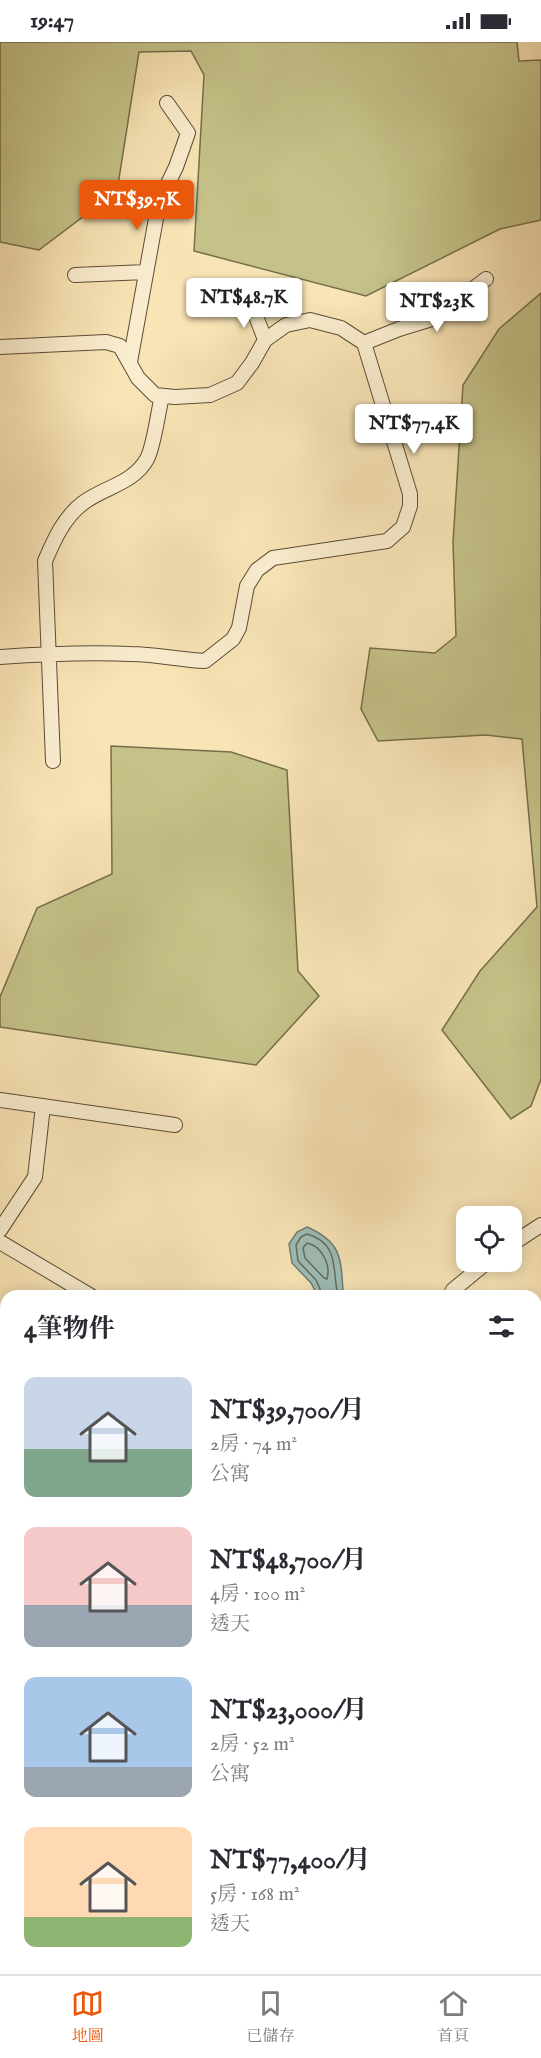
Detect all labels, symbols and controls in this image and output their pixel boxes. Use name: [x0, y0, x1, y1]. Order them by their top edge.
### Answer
text: 19:47: [30, 7, 74, 35]
pin: NT$39.7K: [75, 180, 199, 231]
text: NT$39.7K: [94, 187, 180, 212]
pin: NT$48.7K: [182, 278, 306, 329]
pin: NT$23K: [388, 282, 486, 333]
text: NT$48.7K: [200, 285, 288, 310]
text: NT$23K: [400, 289, 474, 314]
pin: NT$77.4K: [352, 404, 476, 455]
text: NT$77.4K: [369, 411, 459, 436]
map controls: [456, 1206, 522, 1272]
button: locate: [456, 1206, 522, 1272]
icon: filters: [485, 1310, 518, 1343]
text: 4筆物件: [24, 1313, 115, 1346]
text: NT$39,700/月: [210, 1394, 365, 1427]
icon: home: [72, 1401, 144, 1473]
text: 2房 · 74 m²: [210, 1432, 297, 1457]
text: 公寓: [210, 1462, 250, 1487]
text: NT$48,700/月: [210, 1544, 367, 1577]
icon: home: [72, 1551, 144, 1623]
text: 4房 · 100 m²: [210, 1582, 305, 1607]
text: 透天: [210, 1612, 250, 1637]
text: NT$23,000/月: [210, 1694, 368, 1727]
icon: home: [72, 1701, 144, 1773]
text: 2房 · 52 m²: [210, 1732, 294, 1757]
text: 公寓: [210, 1762, 250, 1787]
text: NT$77,400/月: [210, 1844, 371, 1877]
icon: home: [72, 1851, 144, 1923]
text: 5房 · 168 m²: [210, 1882, 300, 1907]
text: 透天: [210, 1912, 250, 1937]
tab: 地圖: [71, 1987, 104, 2047]
tab: 已儲存: [246, 1987, 295, 2047]
tab: 首頁: [437, 1987, 470, 2047]

